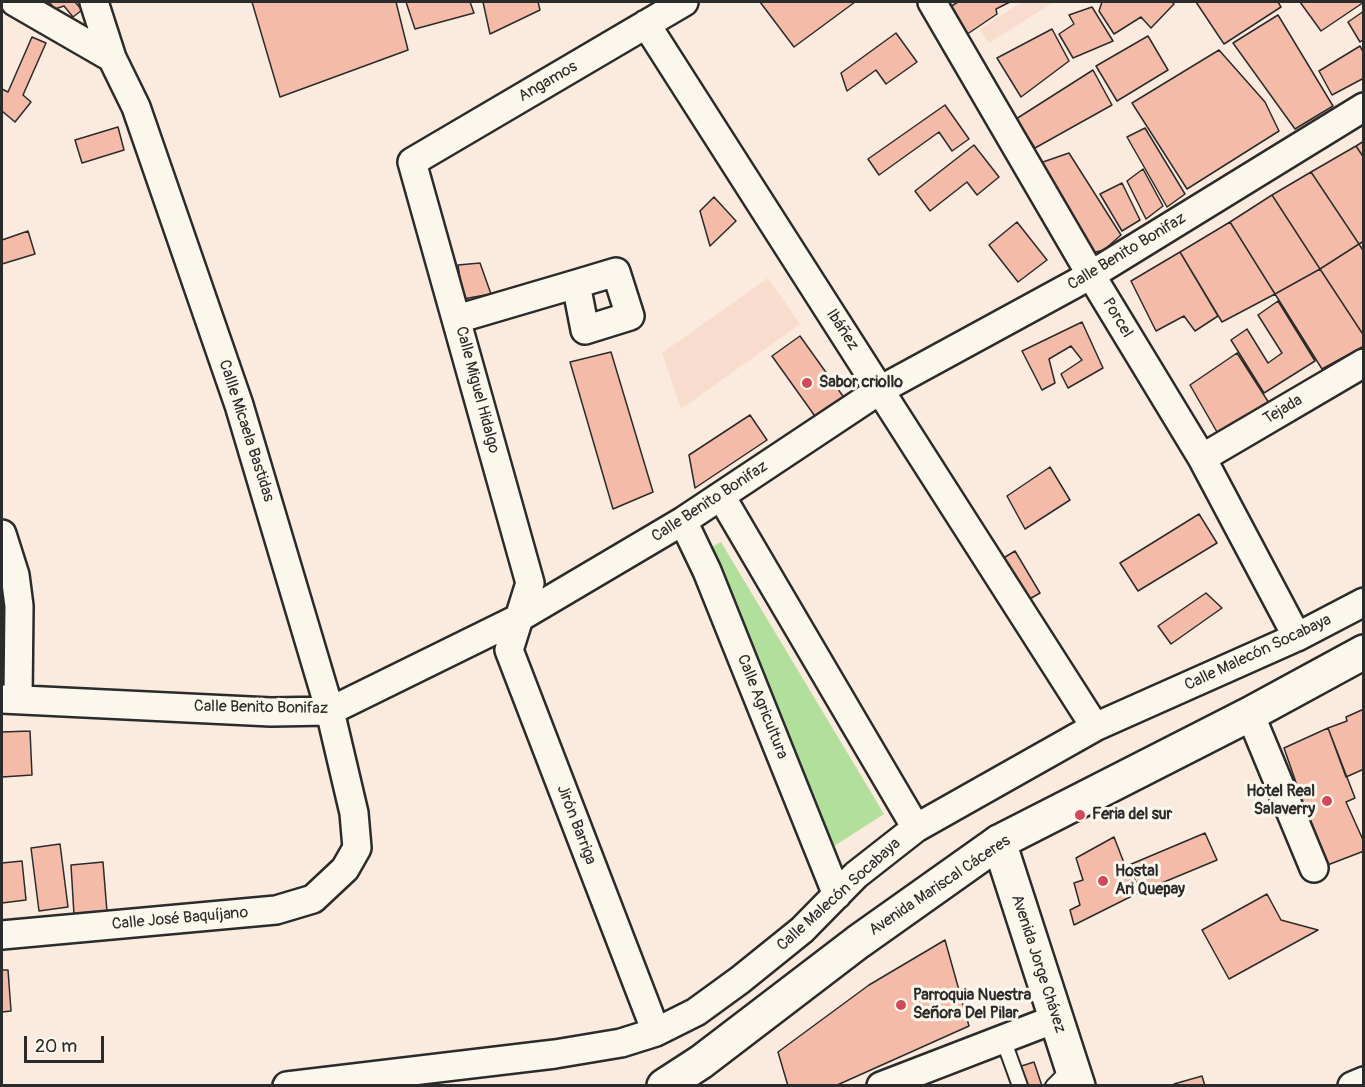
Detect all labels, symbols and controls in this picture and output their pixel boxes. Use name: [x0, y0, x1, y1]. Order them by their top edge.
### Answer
street label: Angamos: [515, 57, 581, 107]
street label: Calle Benito Bonifaz: [1064, 209, 1190, 295]
street label: Porcel: [1098, 295, 1136, 341]
street label: Ibáñez: [822, 306, 862, 354]
street label: Calle Miguel Hidalgo: [451, 324, 503, 456]
street label: Callle Micaela Bastidas: [214, 358, 278, 504]
place label: Sabor criollo: [819, 373, 903, 393]
marker: Sabor criollo: [800, 376, 814, 390]
street label: Tejada: [1260, 391, 1306, 429]
street label: Calle Benito Bonifaz: [648, 457, 772, 547]
street label: Calle Malecón Socabaya: [1182, 611, 1334, 695]
street label: Calle Agricultura: [732, 652, 792, 762]
street label: Calle Benito Bonifaz: [194, 697, 328, 719]
street label: Jirón Barriga: [552, 782, 600, 868]
place label: Hotel Real Salaverry: [1246, 782, 1315, 820]
marker: Hotel Real Salaverry: [1320, 794, 1334, 808]
place label: Feria del sur: [1092, 805, 1172, 825]
marker: Feria del sur: [1073, 808, 1087, 822]
street label: Avenida Mariscal Cáceres: [866, 832, 1014, 940]
street label: Calle Malecón Socabaya: [773, 835, 905, 955]
place label: Hostal Ari Quepay: [1115, 862, 1185, 900]
marker: Hostal Ari Quepay: [1096, 874, 1110, 888]
street label: Avenida Jorge Chávez: [1007, 892, 1069, 1036]
street label: Calle José Baquíjano: [111, 903, 249, 935]
place label: Parroquia Nuestra Señora Del Pilar: [913, 986, 1031, 1024]
marker: Parroquia Nuestra Señora Del Pilar: [894, 998, 908, 1012]
scale bar: [27, 1024, 106, 1062]
text: 20 m: [35, 1035, 77, 1058]

